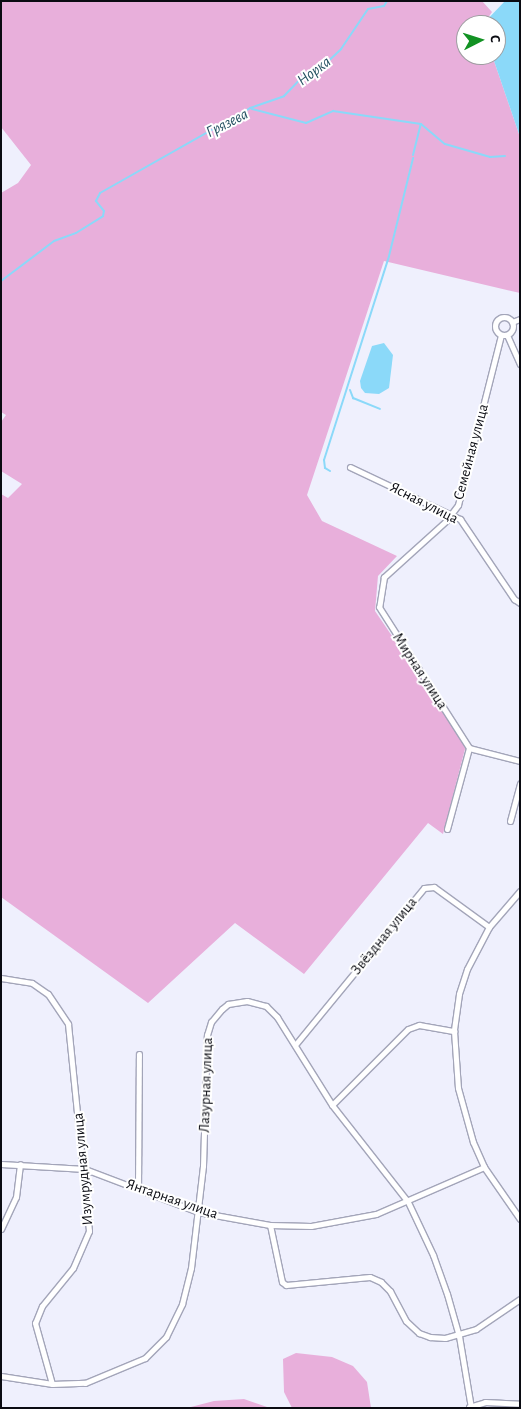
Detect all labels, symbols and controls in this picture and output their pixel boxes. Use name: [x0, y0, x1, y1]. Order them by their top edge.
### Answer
north arrow: [456, 15, 506, 65]
text: С: [488, 34, 502, 43]
water label: Норка: [293, 52, 335, 90]
water label: Грязева: [203, 104, 251, 142]
street label: Семейная улица: [450, 402, 492, 502]
street label: Ясная улица: [387, 478, 461, 528]
street label: Мирная улица: [389, 629, 451, 713]
street label: Звёздная улица: [347, 893, 421, 979]
street label: Лазурная улица: [195, 1037, 217, 1133]
street label: Изумрудная улица: [69, 1112, 97, 1226]
street label: Янтарная улица: [124, 1175, 220, 1223]

